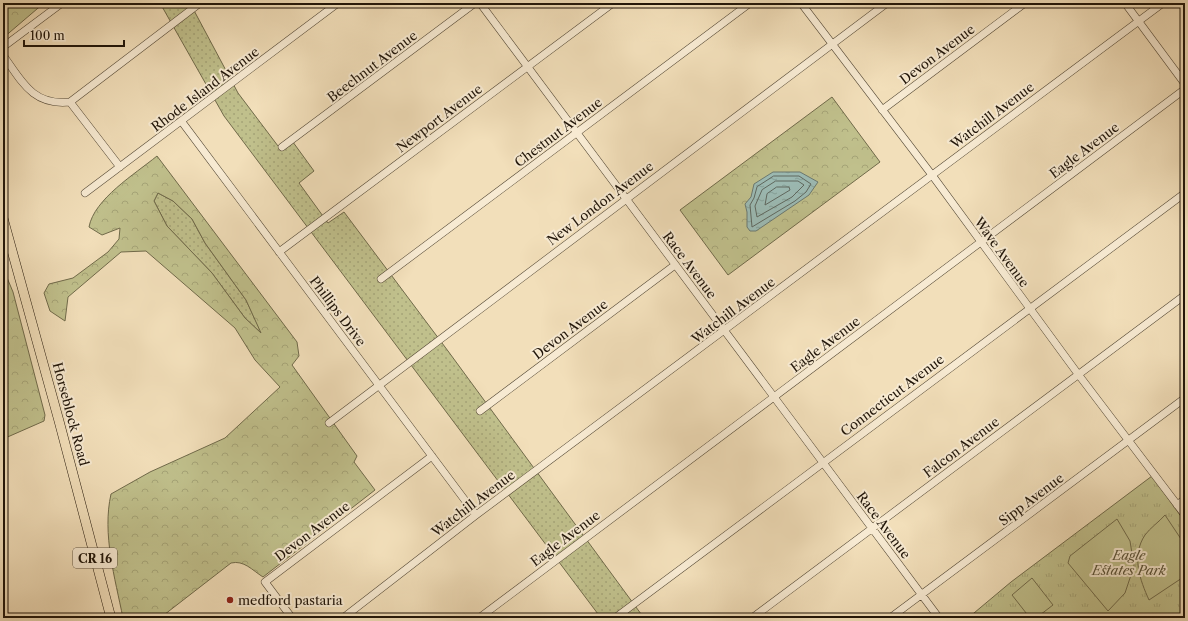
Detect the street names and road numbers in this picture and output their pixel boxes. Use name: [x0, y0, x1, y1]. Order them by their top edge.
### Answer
street label: Devon Avenue: [896, 21, 978, 87]
street label: Beechnut Avenue: [324, 27, 420, 105]
street label: Rhode Island Avenue: [148, 43, 262, 135]
street label: Watchill Avenue: [946, 78, 1037, 152]
street label: Newport Avenue: [393, 80, 485, 156]
street label: Chestnut Avenue: [511, 94, 605, 170]
street label: Eagle Avenue: [1046, 119, 1122, 181]
street label: New London Avenue: [544, 158, 656, 248]
street label: Wave Avenue: [971, 213, 1033, 290]
street label: Race Avenue: [660, 228, 720, 302]
street label: Phillips Drive: [307, 273, 369, 349]
street label: Watchill Avenue: [687, 273, 778, 347]
street label: Devon Avenue: [529, 296, 611, 362]
street label: Eagle Avenue: [787, 313, 863, 375]
street label: Connecticut Avenue: [837, 351, 947, 439]
street label: Horseblock Road: [49, 360, 93, 468]
street label: Falcon Avenue: [920, 413, 1002, 481]
street label: Watchill Avenue: [427, 466, 518, 540]
street label: Sipp Avenue: [995, 469, 1067, 529]
street label: Race Avenue: [854, 488, 914, 562]
street label: Devon Avenue: [271, 498, 353, 564]
street label: Eagle Avenue: [527, 507, 603, 569]
road number: CR 16: [73, 548, 117, 568]

